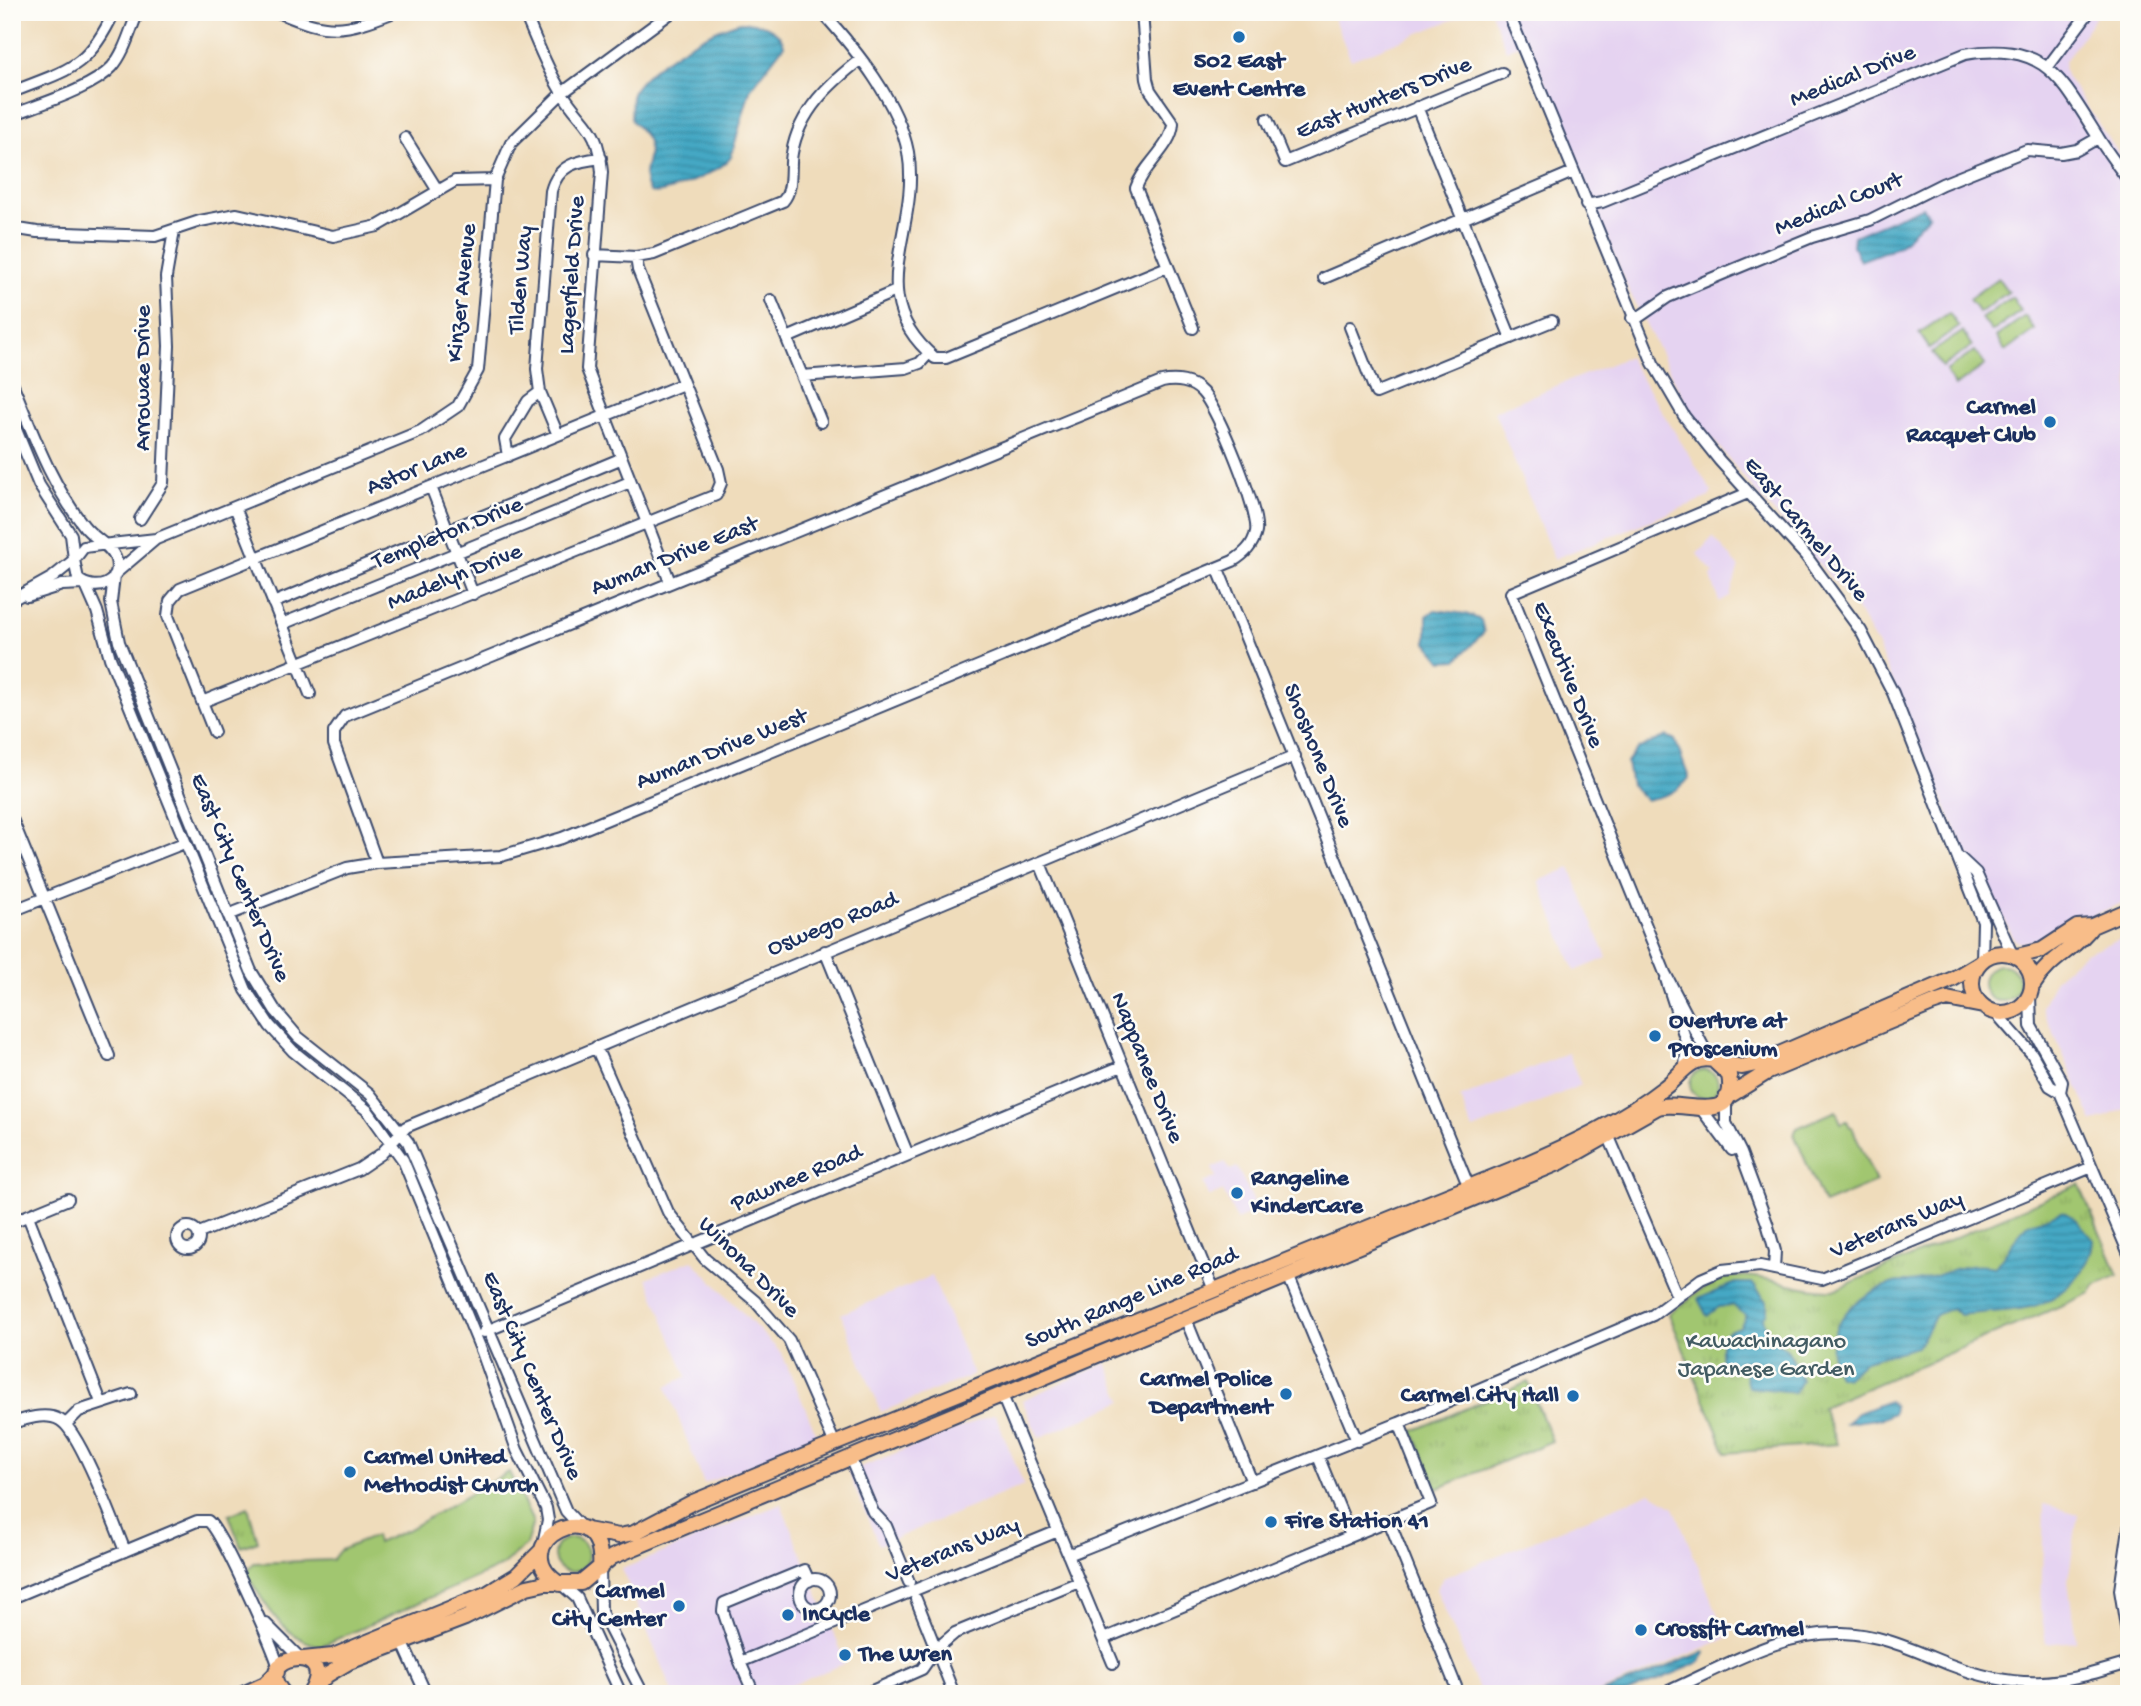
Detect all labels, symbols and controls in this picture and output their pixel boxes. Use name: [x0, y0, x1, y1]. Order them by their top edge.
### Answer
marker: 502 East Event Centre: [1231, 29, 1247, 45]
street label: Medical Drive: [1786, 38, 1921, 115]
place label: 502 East Event Centre: [1173, 48, 1307, 105]
street label: East Hunters Drive: [1292, 50, 1476, 147]
street label: Medical Court: [1771, 165, 1909, 244]
street label: Lagerfield Drive: [553, 194, 593, 355]
street label: Kinzer Avenue: [441, 222, 485, 364]
street label: Tilden Way: [503, 224, 541, 337]
street label: Arrowae Drive: [130, 304, 159, 451]
place label: Carmel Racquet Club: [1905, 394, 2036, 451]
marker: Carmel Racquet Club: [2042, 414, 2058, 430]
street label: Astor Lane: [363, 437, 472, 503]
street label: East Carmel Drive: [1736, 452, 1874, 609]
street label: Templeton Drive: [367, 490, 528, 578]
street label: Auman Drive East: [587, 509, 765, 604]
street label: Madelyn Drive: [383, 538, 527, 618]
street label: Executive Drive: [1524, 598, 1610, 753]
street label: Shoshone Drive: [1275, 680, 1359, 833]
street label: Auman Drive West: [632, 702, 814, 798]
street label: East City Center Drive: [182, 769, 296, 987]
street label: Oswego Road: [763, 885, 904, 964]
street label: Nappanee Drive: [1103, 988, 1190, 1148]
place label: Overture at Proscenium: [1667, 1008, 1788, 1065]
marker: Overture at Proscenium: [1647, 1028, 1663, 1044]
street label: Pawnee Road: [726, 1138, 869, 1220]
place label: Rangeline KinderCare: [1250, 1165, 1365, 1222]
marker: Rangeline KinderCare: [1229, 1185, 1245, 1201]
street label: Veterans Way: [1825, 1185, 1968, 1267]
street label: Winona Drive: [691, 1211, 805, 1325]
street label: South Range Line Road: [1021, 1240, 1244, 1357]
street label: East City Center Drive: [474, 1267, 588, 1485]
park label: Kawachinagano Japanese Garden: [1678, 1328, 1855, 1385]
place label: Carmel Police Department: [1140, 1366, 1274, 1423]
place label: Carmel City Hall: [1401, 1382, 1559, 1411]
marker: Carmel Police Department: [1278, 1386, 1294, 1402]
marker: Carmel City Hall: [1565, 1388, 1581, 1404]
place label: Carmel United Methodist Church: [364, 1444, 539, 1501]
marker: Carmel United Methodist Church: [342, 1464, 358, 1480]
place label: Fire Station 41: [1284, 1508, 1429, 1537]
street label: Veterans Way: [881, 1511, 1024, 1591]
marker: Fire Station 41: [1263, 1514, 1279, 1530]
place label: Carmel City Center: [552, 1578, 668, 1635]
marker: Carmel City Center: [671, 1598, 687, 1614]
place label: InCycle: [802, 1601, 871, 1630]
marker: InCycle: [780, 1607, 796, 1623]
place label: Crossfit Carmel: [1655, 1616, 1804, 1645]
marker: Crossfit Carmel: [1633, 1622, 1649, 1638]
place label: The Wren: [857, 1641, 952, 1670]
marker: The Wren: [837, 1647, 853, 1663]

